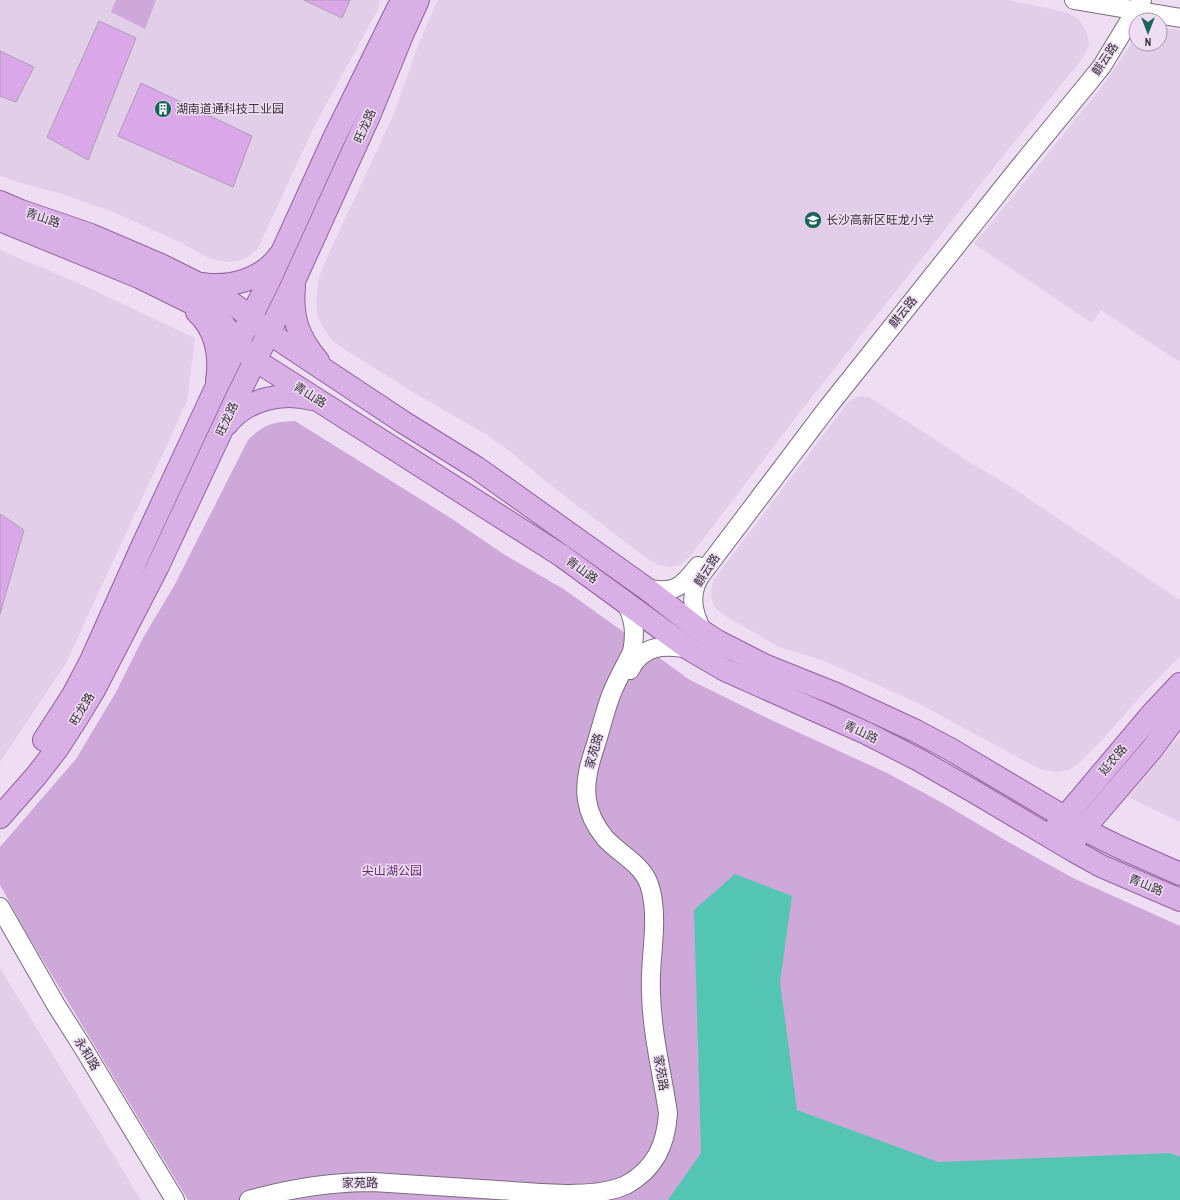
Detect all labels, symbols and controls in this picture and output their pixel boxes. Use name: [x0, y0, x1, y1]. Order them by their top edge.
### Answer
north arrow: [1128, 12, 1168, 52]
text: N: [1145, 35, 1151, 49]
street label: 麒云路: [1088, 40, 1122, 78]
building icon: 湖南道通科技工业园: [153, 99, 173, 119]
place label: 湖南道通科技工业园: [176, 101, 284, 117]
street label: 旺龙路: [350, 106, 380, 146]
street label: 青山路: [23, 205, 63, 231]
school or university icon: 长沙高新区旺龙小学: [803, 210, 823, 230]
place label: 长沙高新区旺龙小学: [826, 212, 934, 228]
street label: 麒云路: [885, 293, 921, 331]
street label: 青山路: [290, 379, 330, 411]
street label: 旺龙路: [212, 399, 242, 439]
street label: 麒云路: [690, 551, 724, 589]
street label: 青山路: [563, 553, 601, 587]
street label: 旺龙路: [66, 689, 98, 729]
street label: 青山路: [841, 717, 881, 747]
street label: 家苑路: [581, 731, 607, 771]
street label: 延农路: [1095, 741, 1131, 779]
park label: 尖山湖公园: [362, 863, 422, 879]
street label: 青山路: [1126, 871, 1166, 899]
street label: 永和路: [71, 1034, 103, 1074]
street label: 家苑路: [650, 1054, 672, 1092]
street label: 家苑路: [342, 1175, 378, 1191]

